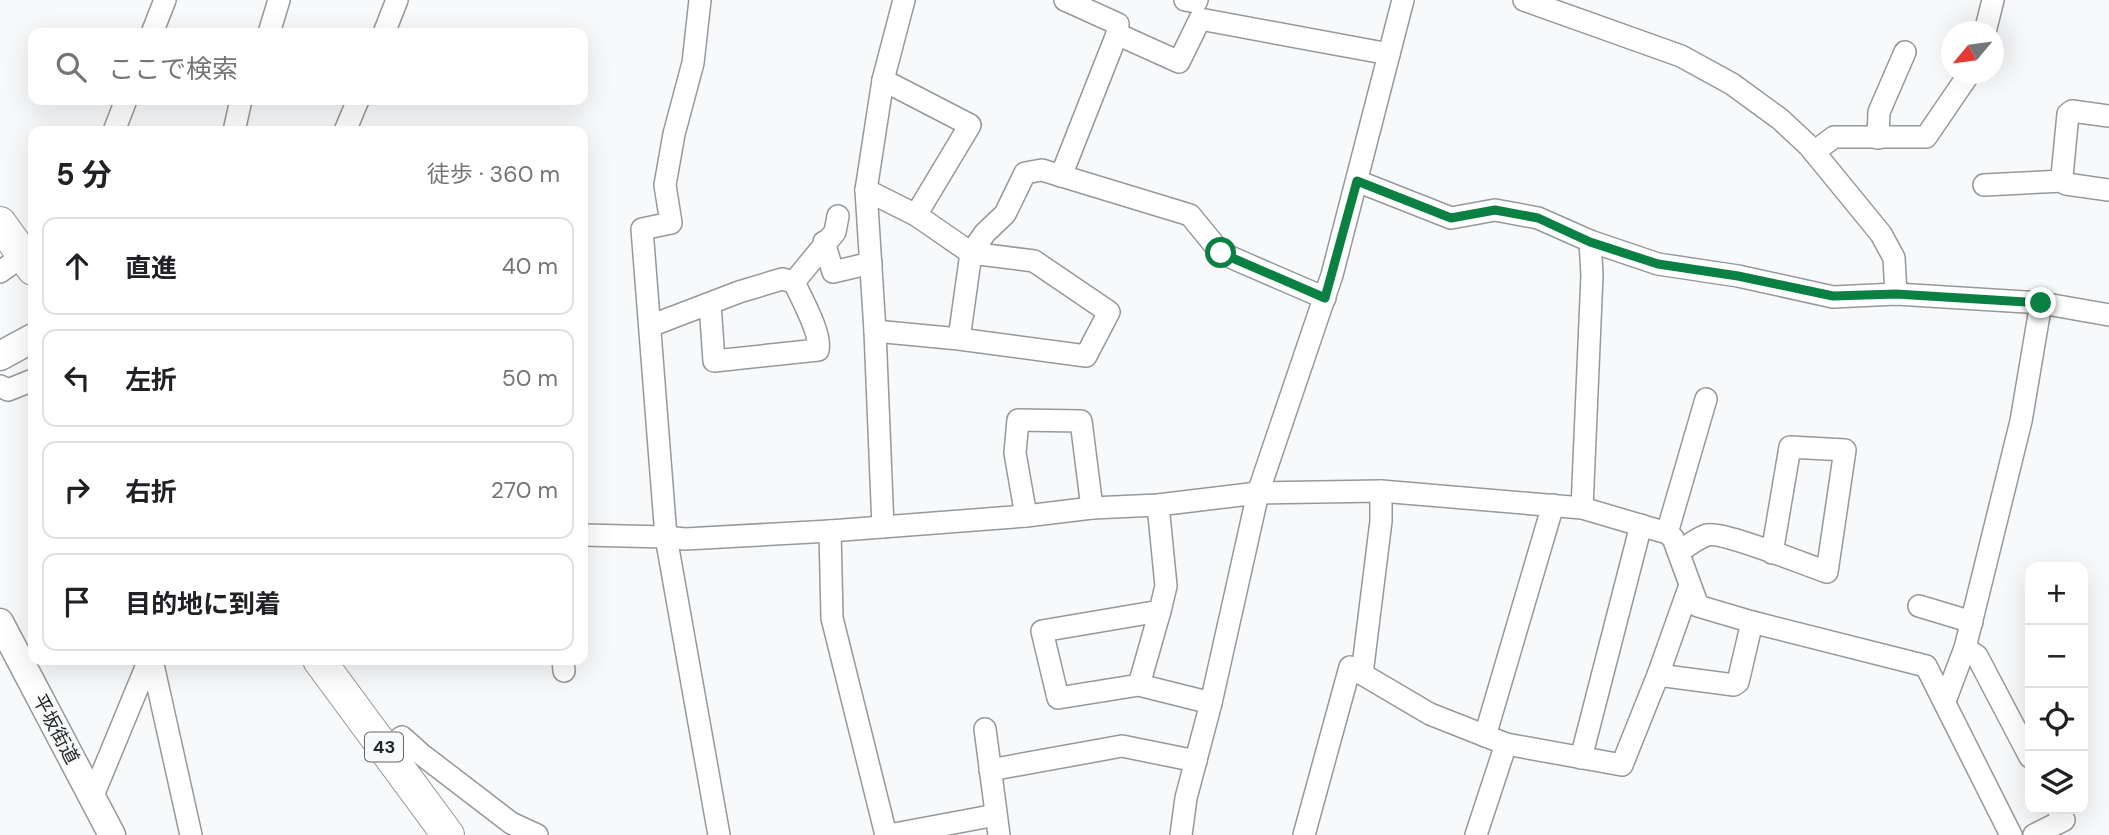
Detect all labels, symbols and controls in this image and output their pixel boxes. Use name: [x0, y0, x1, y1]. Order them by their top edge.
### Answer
north arrow: [1941, 21, 2004, 84]
search box: [28, 28, 588, 105]
icon: search: [52, 48, 90, 86]
text: ここで検索: [108, 52, 238, 86]
text: 5 分: [56, 155, 112, 194]
text: 徒歩 · 360 m: [427, 159, 560, 189]
route start: [1205, 237, 1236, 268]
icon: ahead: [58, 247, 96, 285]
text: 直進: [125, 251, 177, 285]
text: 40 m: [502, 251, 558, 281]
route end: [2025, 287, 2056, 318]
icon: left: [58, 359, 96, 397]
text: 左折: [125, 363, 177, 397]
text: 50 m: [502, 363, 558, 393]
icon: right: [58, 471, 96, 509]
text: 右折: [125, 475, 177, 509]
text: 270 m: [491, 475, 558, 505]
map controls: [2025, 562, 2088, 814]
button: +: [2025, 562, 2088, 625]
icon: arrive: [58, 583, 96, 621]
text: 目的地に到着: [125, 587, 281, 621]
button: −: [2025, 625, 2088, 688]
button: locate: [2025, 688, 2088, 751]
street label: 平坂街道: [27, 690, 85, 768]
road number: 43: [365, 732, 403, 762]
button: layers: [2025, 751, 2088, 814]

